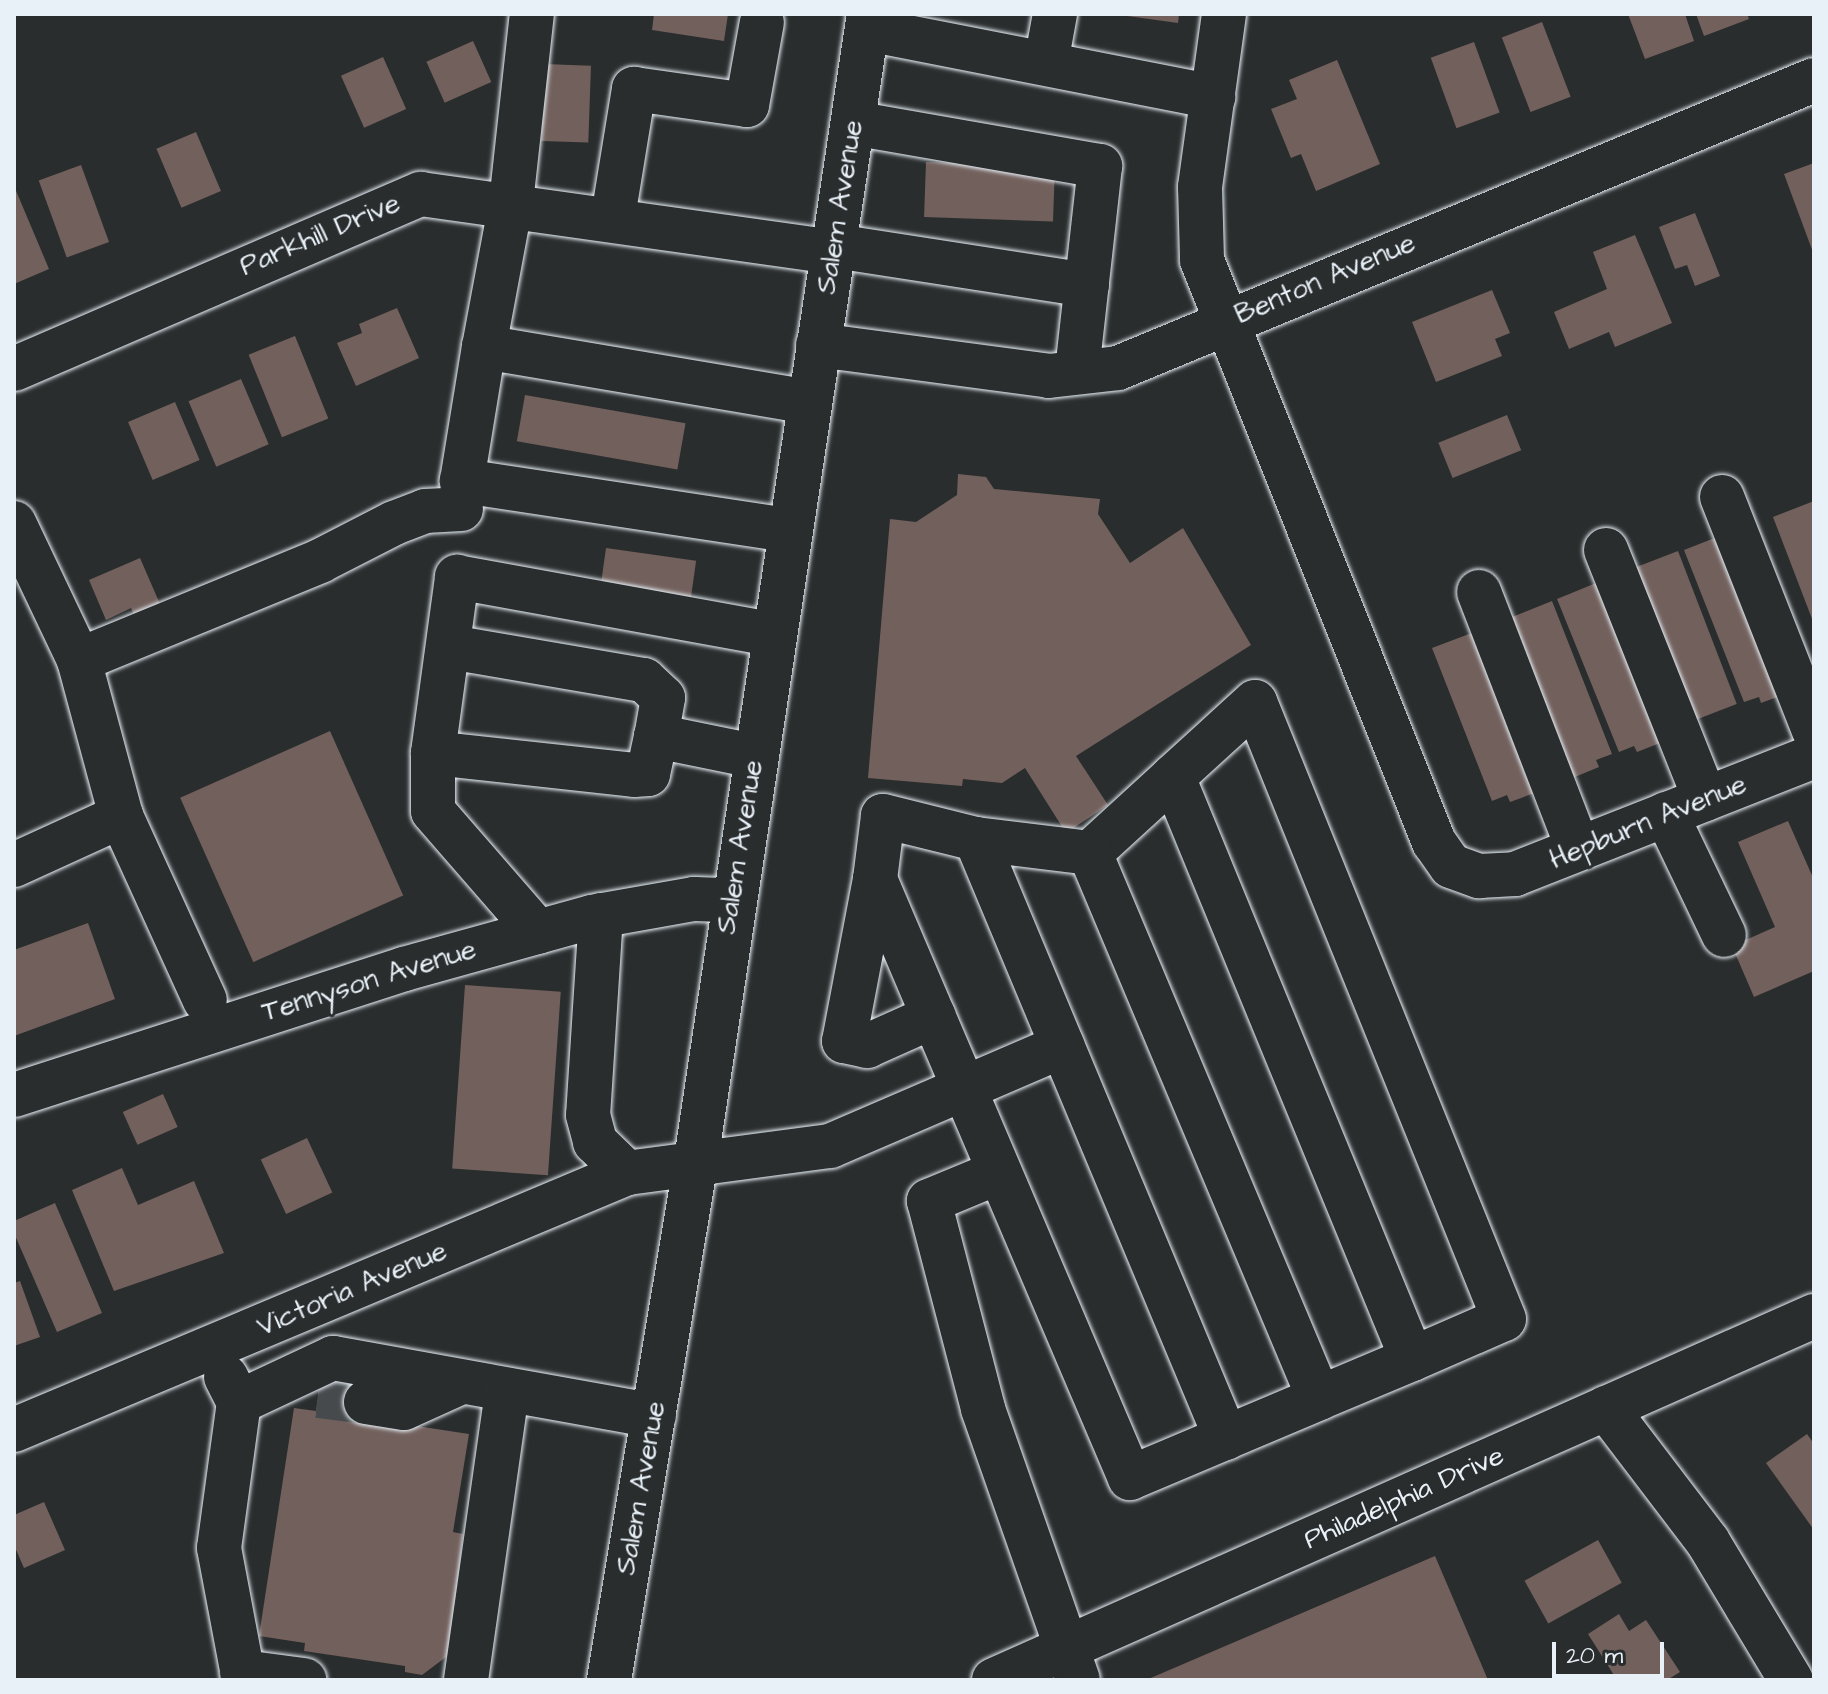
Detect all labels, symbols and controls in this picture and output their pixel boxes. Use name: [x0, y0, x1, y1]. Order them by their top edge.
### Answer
street label: Salem Avenue: [810, 118, 870, 296]
street label: Parkhill Drive: [235, 186, 405, 284]
street label: Benton Avenue: [1230, 226, 1420, 332]
street label: Salem Avenue: [710, 758, 770, 936]
street label: Hepburn Avenue: [1545, 767, 1751, 877]
street label: Tennyson Avenue: [258, 932, 480, 1030]
street label: Victoria Avenue: [252, 1234, 452, 1344]
street label: Salem Avenue: [609, 1399, 673, 1577]
street label: Philadelphia Drive: [1299, 1439, 1509, 1557]
scale bar: [1556, 1626, 1668, 1676]
text: 20 m: [1566, 1639, 1623, 1673]

